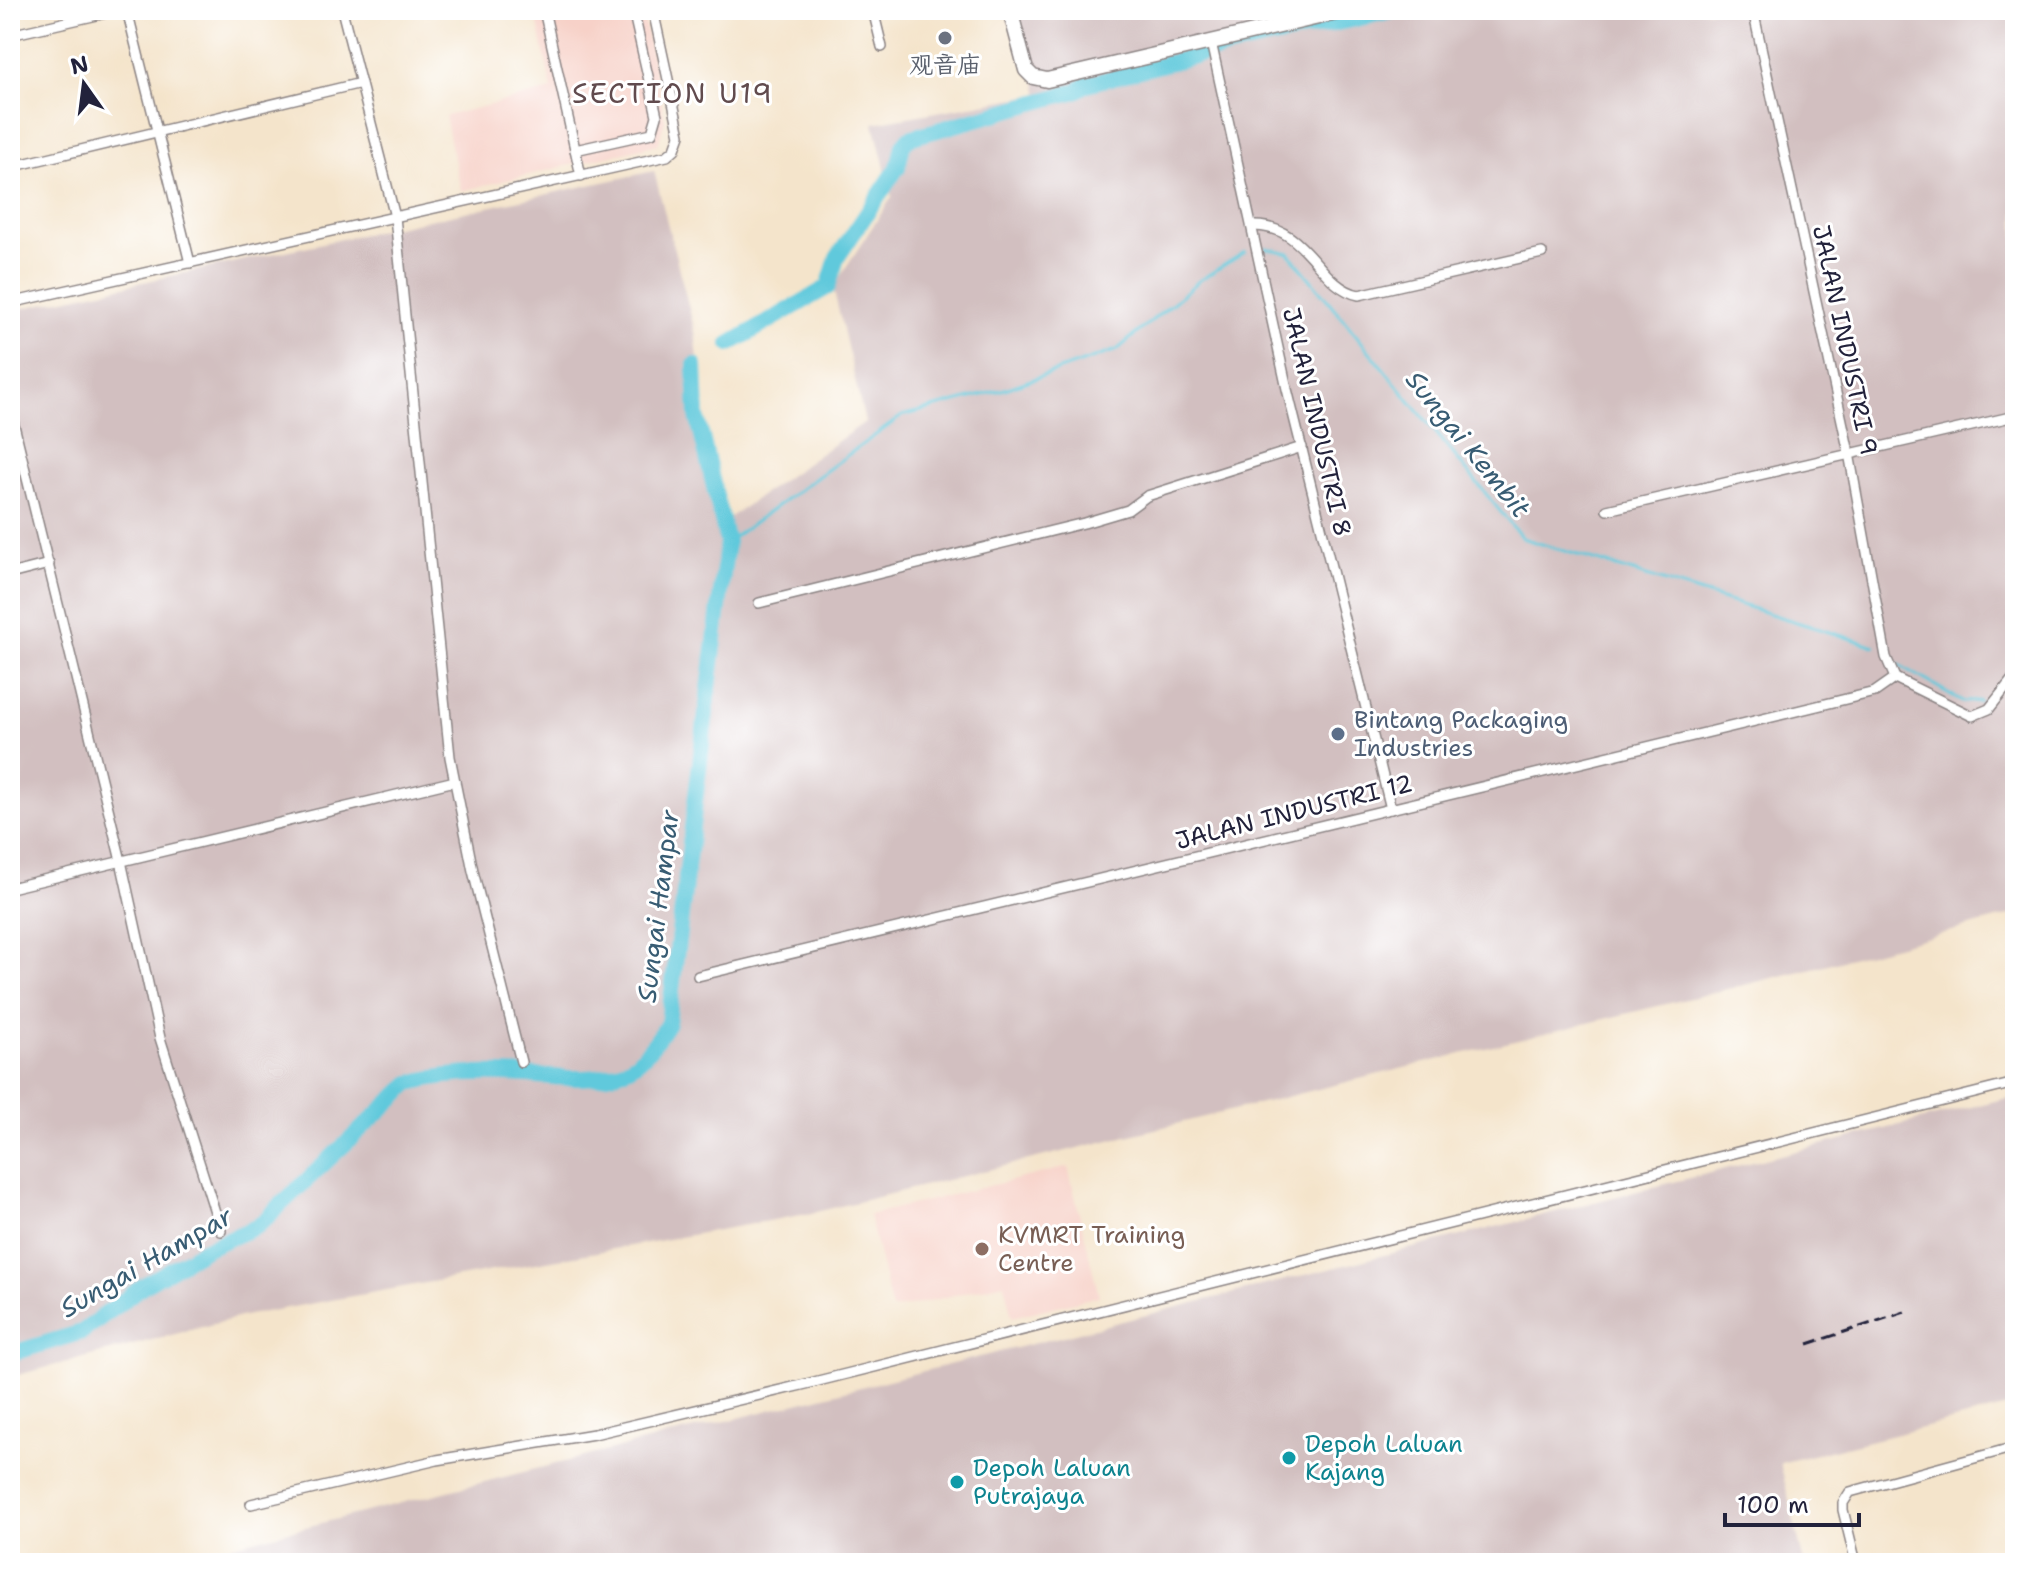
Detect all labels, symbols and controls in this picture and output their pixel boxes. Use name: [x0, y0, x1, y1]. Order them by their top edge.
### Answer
marker: 观音庙: [936, 29, 954, 47]
north arrow: [44, 44, 124, 124]
text: N: [67, 49, 91, 81]
place label: 观音庙: [909, 49, 981, 81]
district label: SECTION U19: [572, 74, 774, 112]
street label: JALAN INDUSTRI 9: [1805, 222, 1885, 458]
street label: JALAN INDUSTRI 8: [1275, 304, 1359, 540]
water label: Sungai Kembit: [1398, 363, 1539, 525]
place label: Bintang Packaging Industries: [1354, 704, 1568, 764]
marker: Bintang Packaging Industries: [1329, 725, 1347, 743]
street label: JALAN INDUSTRI 12: [1172, 767, 1416, 857]
water label: Sungai Hampar: [628, 807, 687, 1004]
water label: Sungai Hampar: [53, 1198, 239, 1325]
place label: KVMRT Training Centre: [998, 1219, 1185, 1279]
marker: KVMRT Training Centre: [973, 1240, 991, 1258]
place label: Depoh Laluan Kajang: [1305, 1428, 1463, 1488]
marker: Depoh Laluan Kajang: [1280, 1449, 1298, 1467]
place label: Depoh Laluan Putrajaya: [973, 1452, 1131, 1512]
marker: Depoh Laluan Putrajaya: [948, 1473, 966, 1491]
scale bar: [1725, 1477, 1859, 1527]
text: 100 m: [1737, 1489, 1809, 1521]

